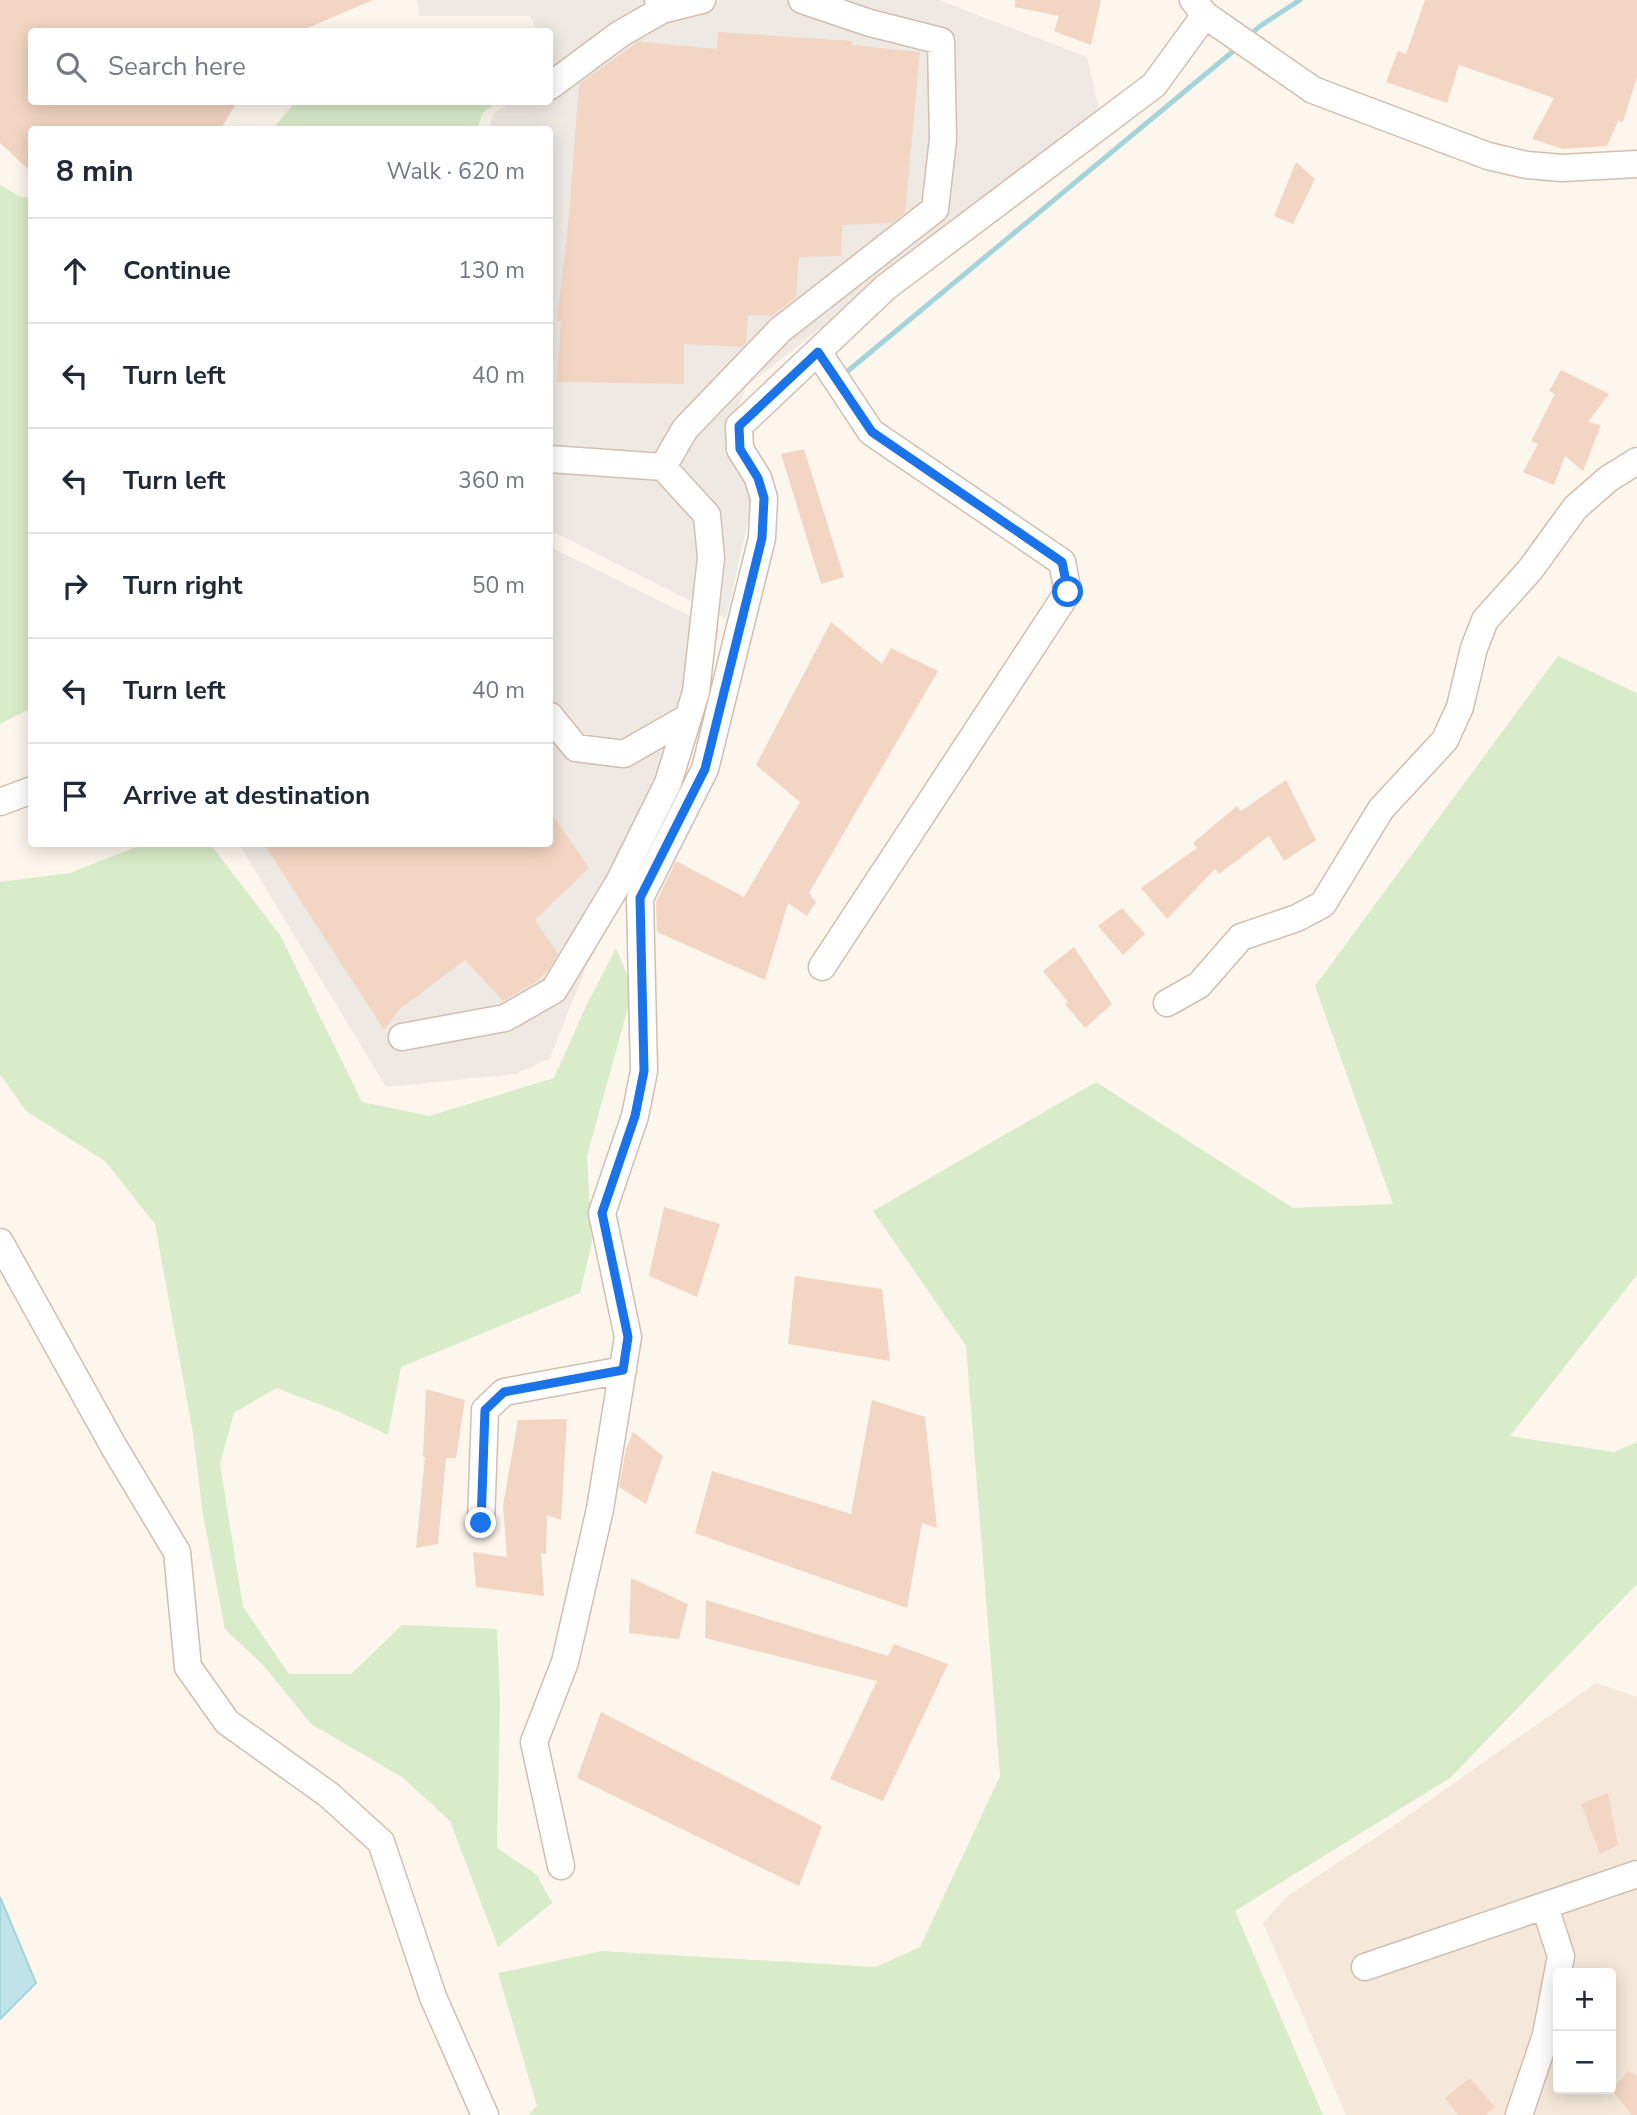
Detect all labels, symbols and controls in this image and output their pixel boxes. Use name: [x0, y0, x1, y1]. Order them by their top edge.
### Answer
search box: [28, 28, 553, 105]
icon: search: [52, 48, 90, 86]
text: Search here: [108, 49, 246, 84]
text: 8 min: [56, 151, 134, 192]
text: Walk · 620 m: [386, 156, 525, 187]
icon: ahead: [56, 252, 94, 290]
text: Continue: [123, 253, 231, 288]
text: 130 m: [458, 255, 525, 286]
icon: left: [56, 357, 94, 395]
text: Turn left: [123, 358, 226, 393]
text: 40 m: [472, 360, 525, 391]
icon: left: [56, 462, 94, 500]
text: Turn left: [123, 463, 226, 498]
text: 360 m: [458, 465, 525, 496]
icon: right: [56, 567, 94, 605]
text: Turn right: [123, 568, 242, 603]
text: 50 m: [472, 570, 525, 601]
route start: [1052, 576, 1083, 607]
icon: left: [56, 672, 94, 710]
text: Turn left: [123, 673, 226, 708]
text: 40 m: [472, 675, 525, 706]
icon: arrive: [56, 777, 94, 815]
text: Arrive at destination: [123, 778, 370, 813]
route end: [465, 1507, 496, 1538]
map controls: [1553, 1968, 1616, 2094]
button: +: [1553, 1968, 1616, 2031]
button: −: [1553, 2031, 1616, 2094]

